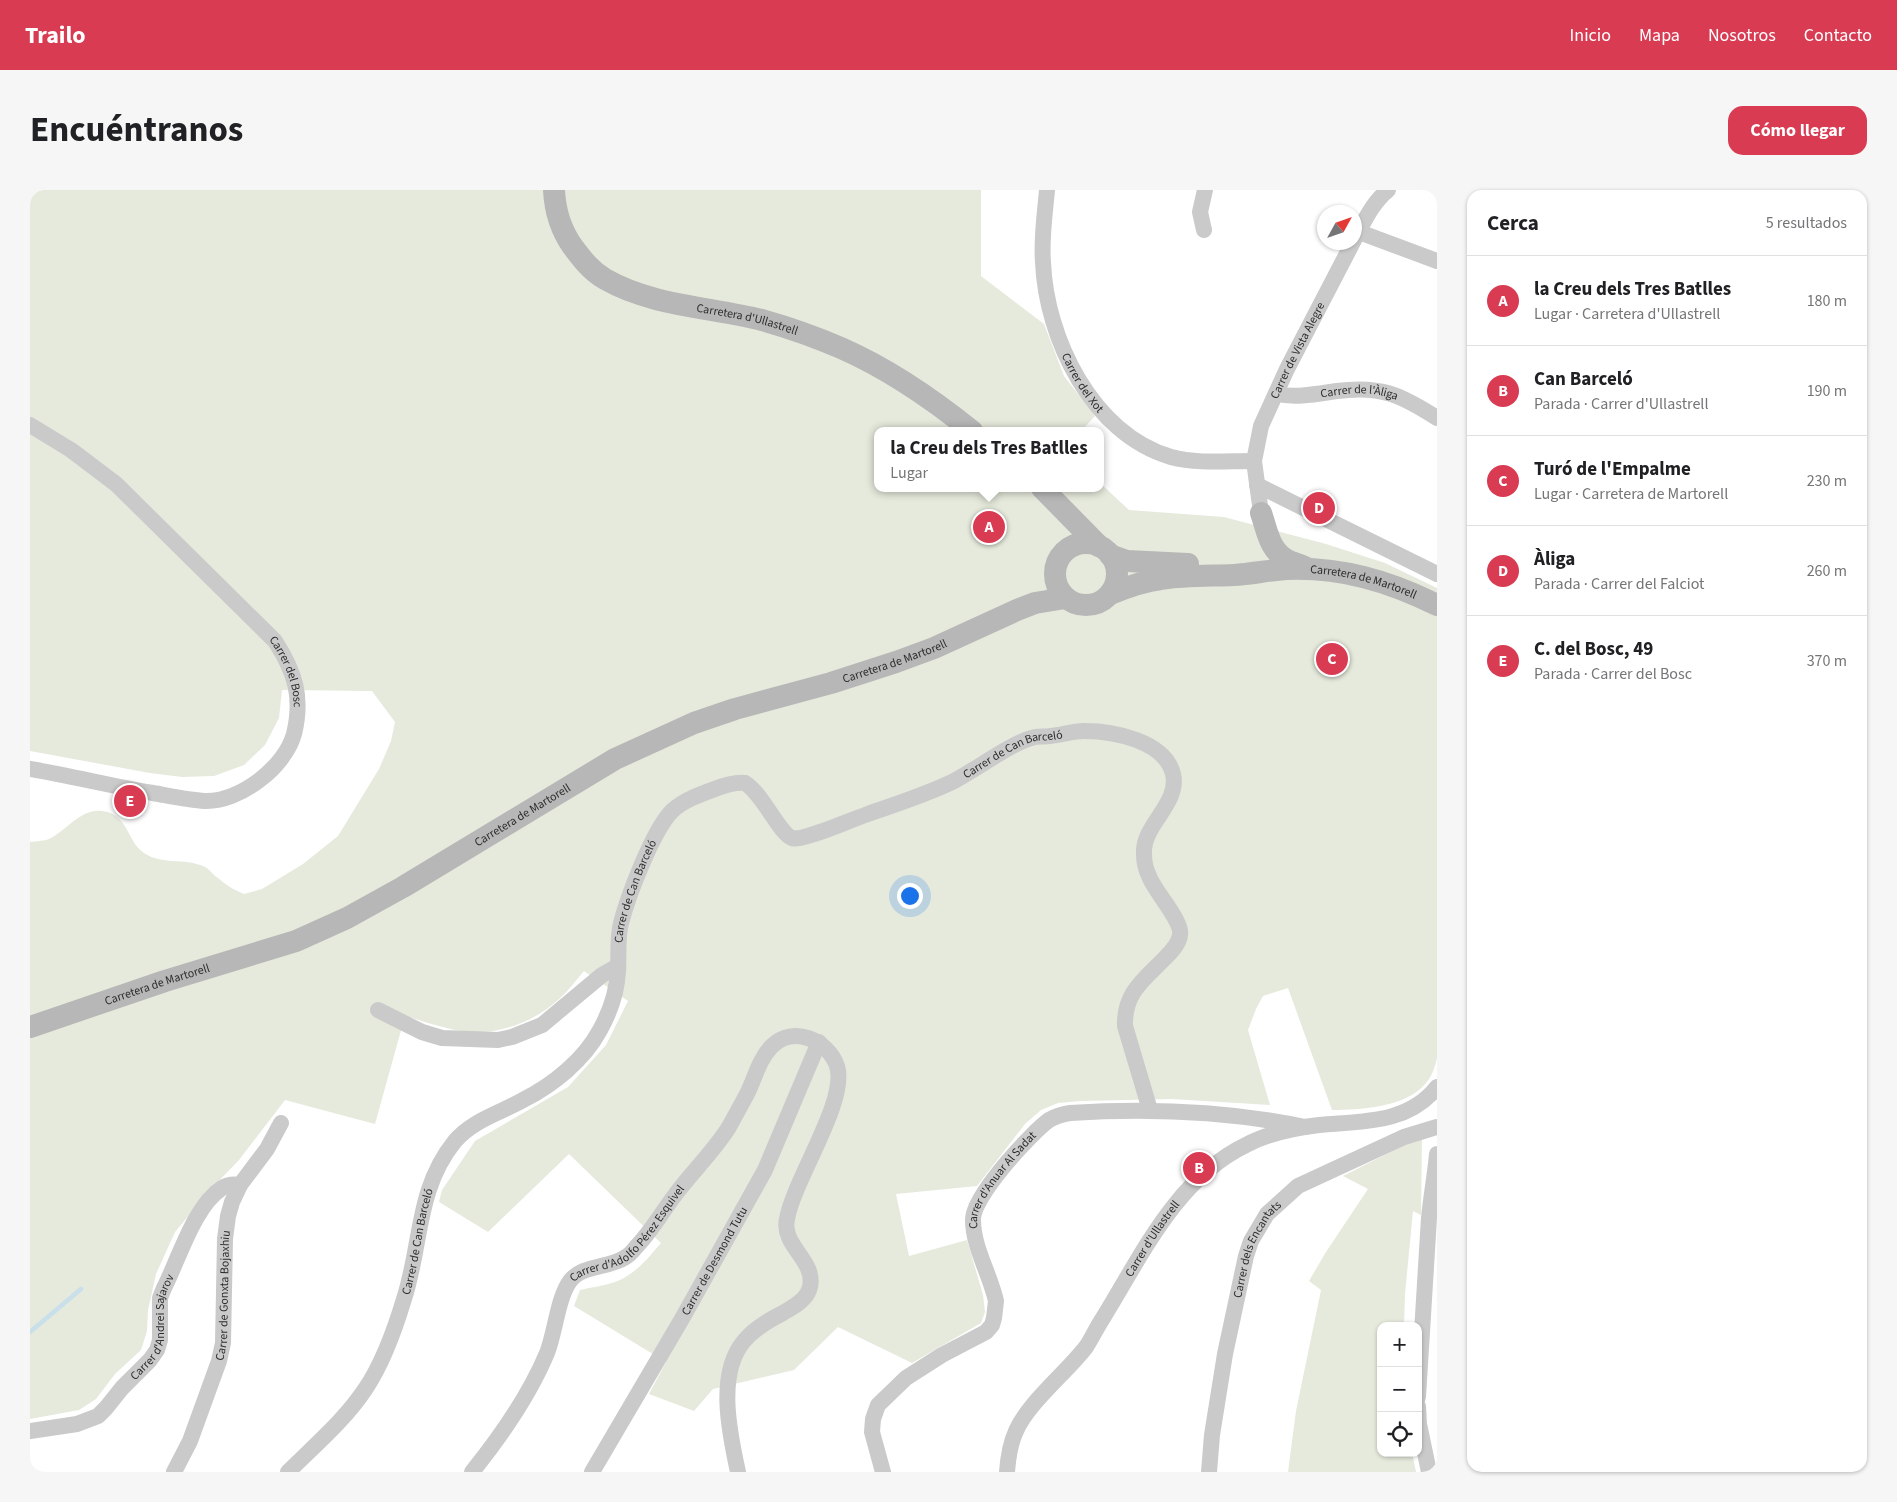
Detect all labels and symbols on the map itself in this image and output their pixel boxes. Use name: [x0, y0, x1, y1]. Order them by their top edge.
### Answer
north arrow: [1317, 205, 1362, 250]
street label: Carrer de Vista Alegre: [1266, 299, 1329, 402]
street label: Carretera d'Ullastrell: [695, 300, 800, 340]
street label: Carrer del Xot: [1057, 350, 1107, 417]
street label: Carrer de l'Àliga: [1319, 381, 1401, 405]
pin: D: [1303, 489, 1335, 527]
pin: A: [973, 508, 1005, 546]
street label: Carretera de Martorell: [1310, 561, 1419, 604]
street label: Carrer del Bosc: [265, 632, 306, 708]
street label: Carretera de Martorell: [840, 635, 950, 688]
pin: C: [1316, 640, 1348, 678]
street label: Carrer de Can Barceló: [960, 726, 1064, 783]
street label: Carretera de Martorell: [471, 780, 574, 851]
pin: E: [114, 782, 146, 820]
street label: Carrer de Can Barceló: [610, 837, 661, 943]
your location: [897, 883, 923, 909]
street label: Carretera de Martorell: [102, 960, 212, 1010]
street label: Carrer d'Anuar Al Sadat: [965, 1128, 1040, 1229]
pin: B: [1183, 1149, 1215, 1187]
street label: Carrer d'Adolfo Pérez Esquivel: [566, 1181, 689, 1286]
street label: Carrer de Can Barceló: [398, 1186, 438, 1297]
street label: Carrer d'Ullastrell: [1121, 1197, 1184, 1280]
street label: Carrer dels Encantats: [1229, 1197, 1285, 1300]
street label: Carrer de Desmond Tutu: [678, 1204, 752, 1319]
street label: Carrer de Gonxta Bojaxhiu: [211, 1229, 235, 1362]
street label: Carrer d'Andrei Sajarov: [126, 1271, 179, 1384]

